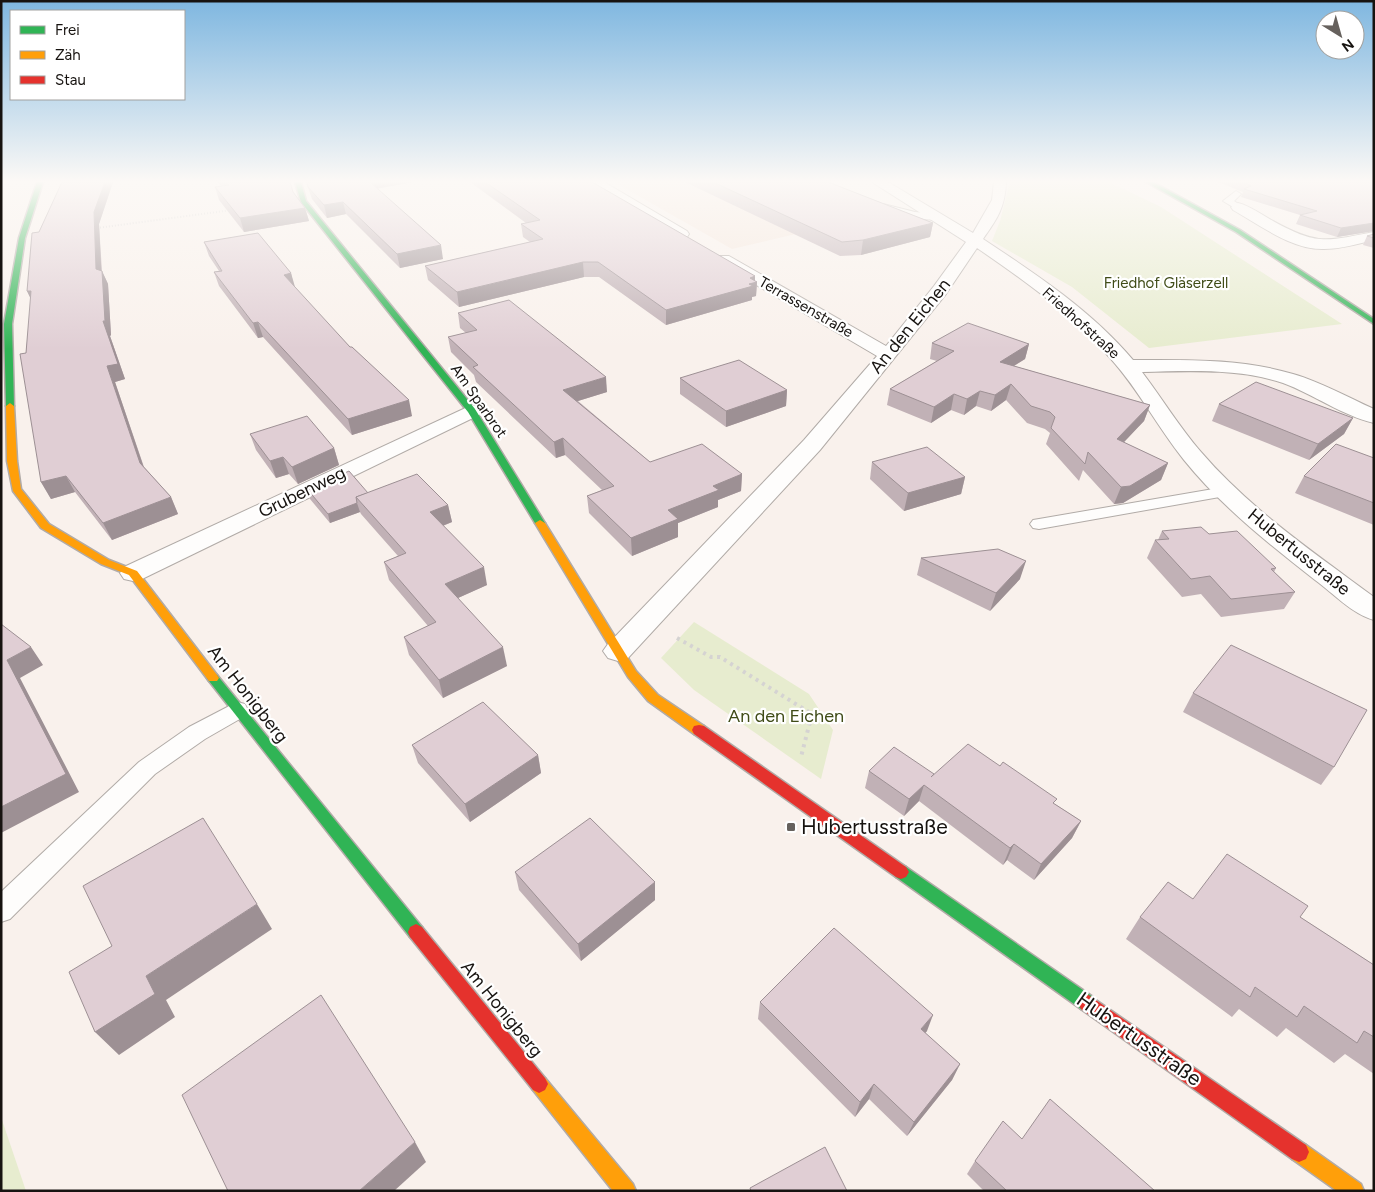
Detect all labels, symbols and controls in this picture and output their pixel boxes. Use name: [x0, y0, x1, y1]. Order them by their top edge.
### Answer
legend: [10, 10, 185, 100]
north arrow: [1315, 10, 1365, 60]
text: Frei: [55, 21, 80, 39]
text: N: [1338, 35, 1357, 55]
text: Zäh: [55, 46, 81, 64]
text: Stau: [55, 71, 86, 89]
street label: Terrassenstraße: [756, 273, 856, 341]
street label: An den Eichen: [865, 274, 955, 378]
park label: Friedhof Gläserzell: [1104, 274, 1228, 292]
street label: Friedhofstraße: [1038, 283, 1124, 363]
street label: Am Sparbrot: [447, 361, 511, 442]
street label: Grubenweg: [255, 461, 349, 523]
street label: Hubertusstraße: [1243, 504, 1355, 600]
street label: Am Honigberg: [203, 641, 293, 747]
park label: An den Eichen: [728, 705, 844, 727]
place label: Hubertusstraße: [801, 814, 948, 839]
marker: Hubertusstraße: [785, 821, 797, 833]
street label: Am Honigberg: [456, 956, 548, 1062]
street label: Hubertusstraße: [1072, 986, 1207, 1091]

